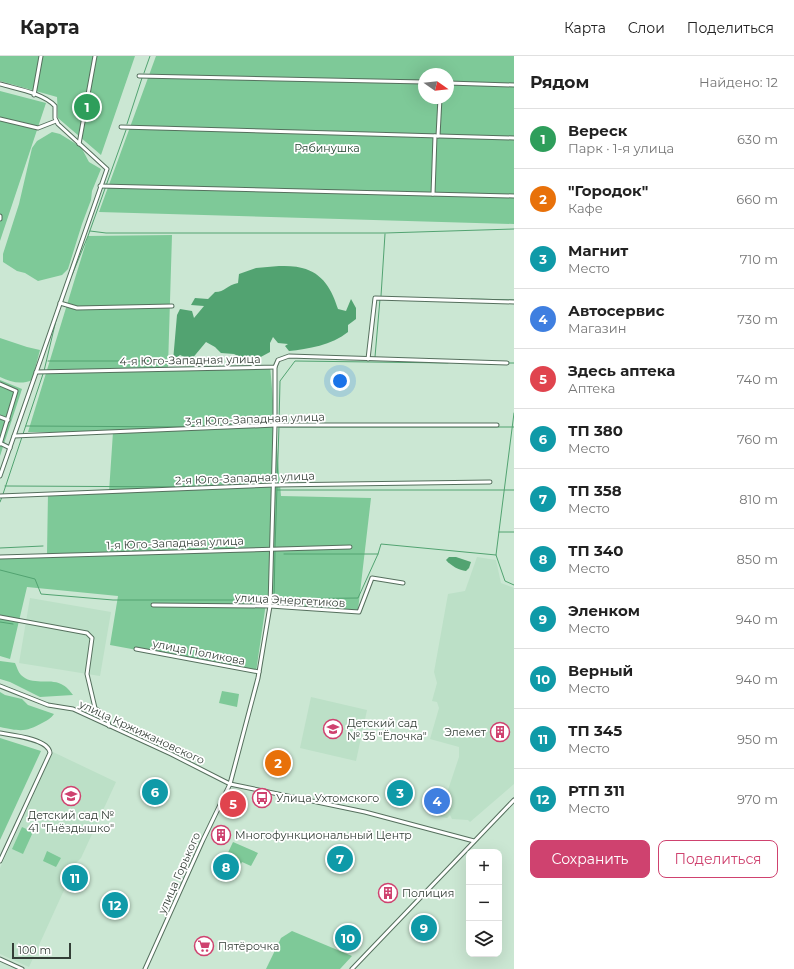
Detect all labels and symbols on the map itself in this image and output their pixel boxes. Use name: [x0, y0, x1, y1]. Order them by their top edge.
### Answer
north arrow: [418, 68, 454, 104]
pin: 1: [74, 92, 100, 122]
park label: Рябинушка: [294, 141, 360, 155]
street label: 4-я Юго-Западная улица: [119, 352, 261, 368]
your location: [330, 371, 350, 391]
street label: 3-я Юго-Западная улица: [185, 410, 325, 428]
street label: 2-я Юго-Западная улица: [175, 469, 315, 487]
street label: 1-я Юго-Западная улица: [106, 534, 244, 552]
street label: улица Энергетиков: [233, 590, 346, 610]
street label: улица Поликова: [151, 636, 247, 668]
street label: улица Кржижановского: [76, 696, 207, 767]
place label: Детский сад № 35 "Ёлочка": [347, 716, 427, 743]
school or university icon: Детский сад № 35 "Ёлочка": [322, 718, 344, 740]
building icon: Элемет: [489, 721, 511, 743]
place label: Элемет: [444, 725, 487, 739]
pin: 2: [265, 748, 291, 778]
pin: 6: [142, 777, 168, 807]
pin: 3: [387, 778, 413, 808]
school or university icon: Детский сад № 41 "Гнёздышко": [60, 785, 82, 807]
pin: 4: [424, 786, 450, 816]
bus stop icon: Улица Ухтомского: [251, 787, 273, 809]
pin: 5: [220, 789, 246, 819]
place label: Улица Ухтомского: [276, 791, 379, 805]
place label: Детский сад № 41 "Гнёздышко": [28, 808, 114, 835]
building icon: Многофункциональный Центр: [210, 824, 232, 846]
place label: Многофункциональный Центр: [235, 828, 412, 842]
street label: улица Горького: [154, 830, 203, 917]
pin: 7: [327, 844, 353, 874]
pin: 8: [213, 852, 239, 882]
pin: 11: [62, 863, 88, 893]
building icon: Полиция: [377, 882, 399, 904]
place label: Полиция: [402, 886, 454, 900]
pin: 12: [102, 890, 128, 920]
pin: 9: [411, 913, 437, 943]
pin: 10: [335, 923, 361, 953]
supermarket icon: Пятёрочка: [193, 935, 215, 957]
place label: Пятёрочка: [218, 939, 279, 953]
scale bar: [12, 941, 71, 960]

